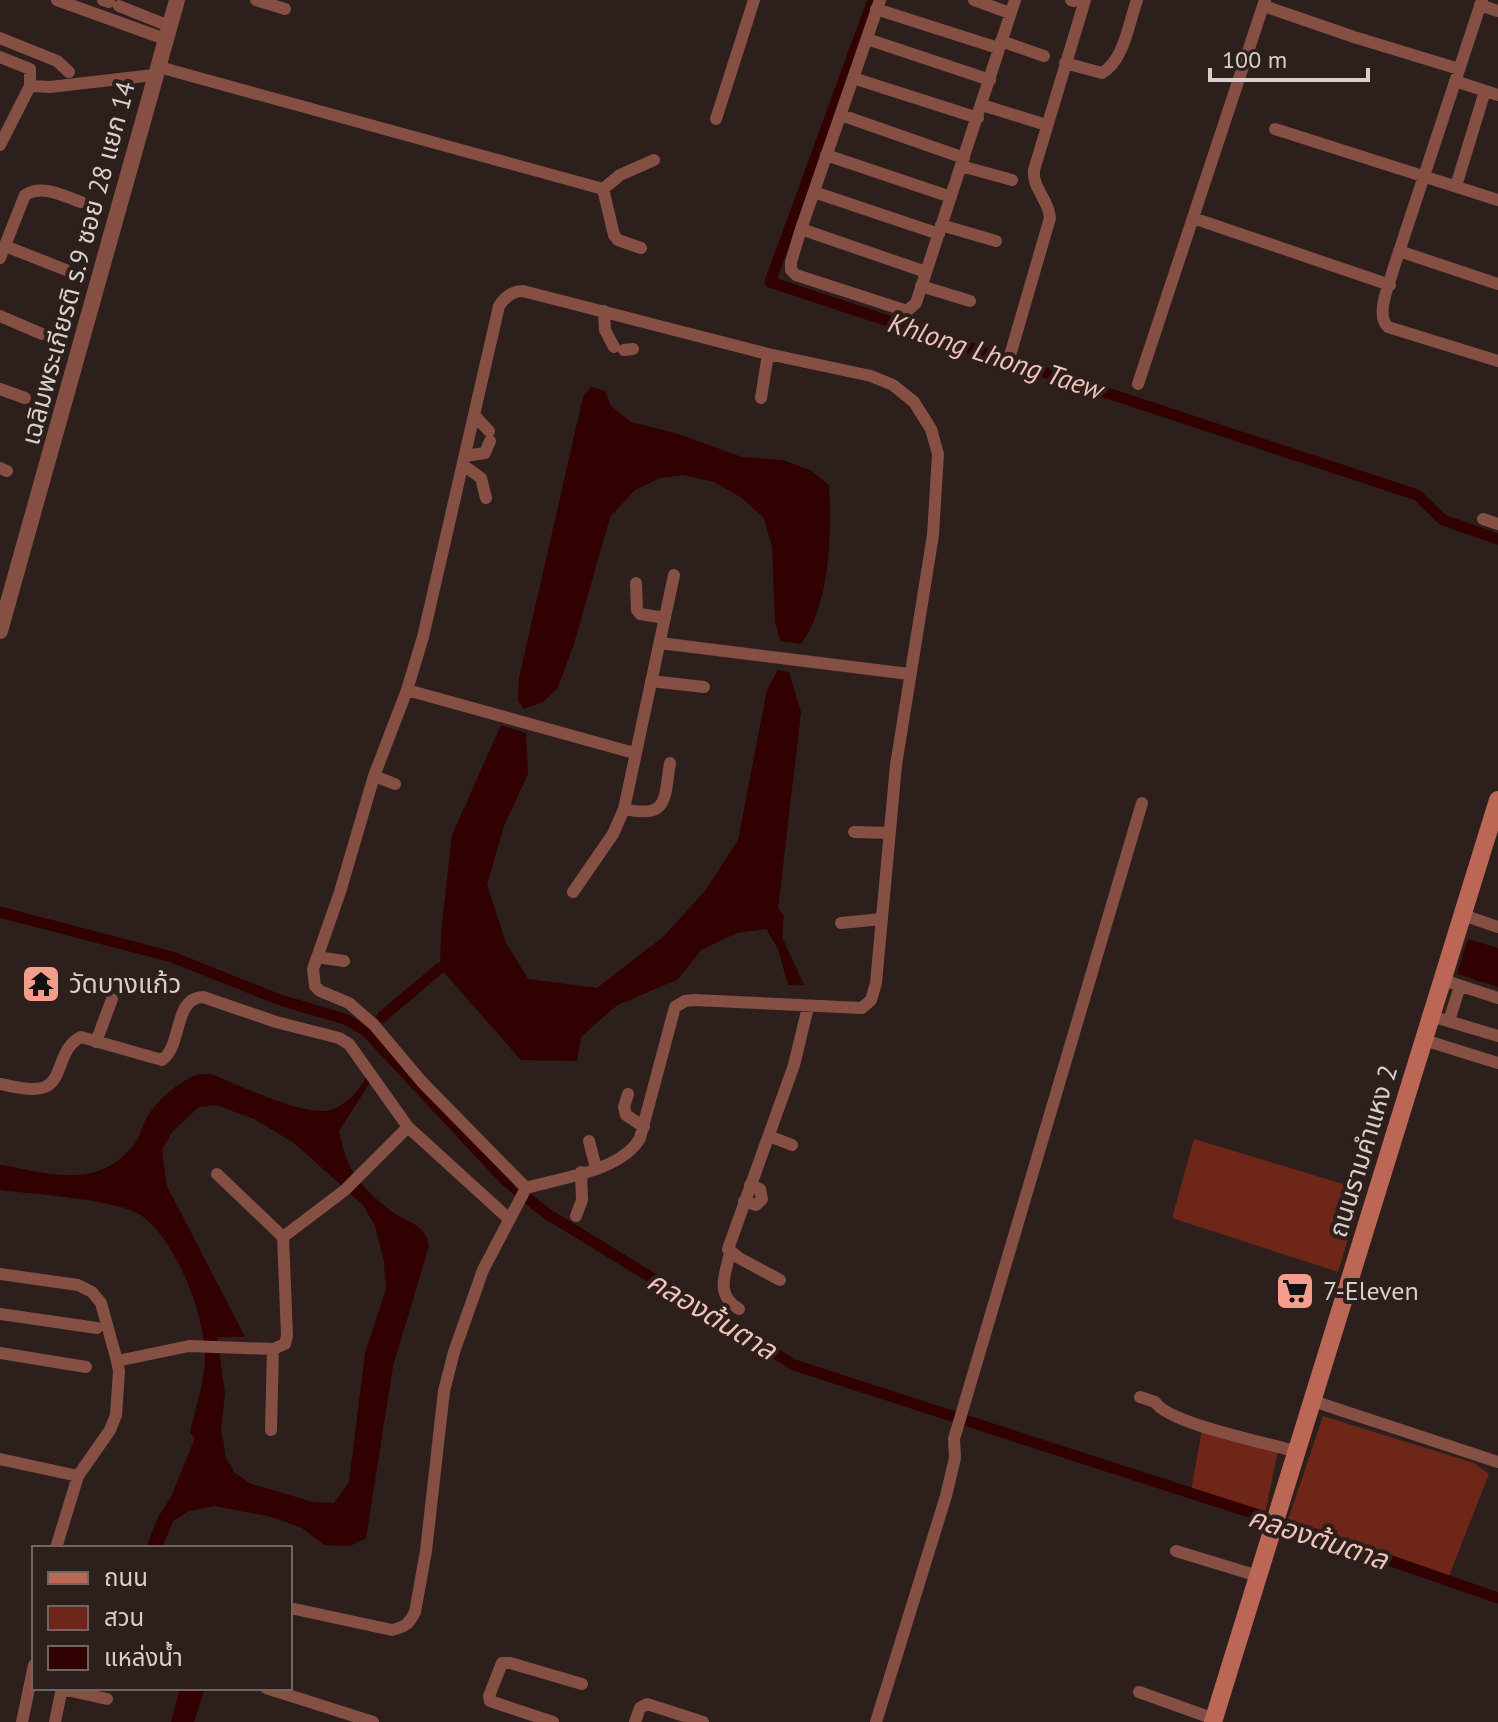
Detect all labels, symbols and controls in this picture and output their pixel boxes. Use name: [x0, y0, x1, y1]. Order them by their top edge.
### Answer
scale bar: [1210, 32, 1368, 82]
text: 100 m: [1222, 44, 1287, 75]
street label: เฉลิมพระเกียรติ ร.9 ซอย 28 แยก 14: [13, 77, 142, 448]
water label: Khlong Lhong Taew: [884, 303, 1110, 408]
temple icon: วัดบางแก้ว: [20, 963, 62, 1005]
place label: วัดบางแก้ว: [69, 967, 181, 1000]
street label: ถนนรามคำแหง 2: [1321, 1061, 1404, 1241]
water label: คลองต้นตาล: [641, 1262, 785, 1368]
supermarket icon: 7-Eleven: [1274, 1270, 1316, 1312]
place label: 7-Eleven: [1323, 1274, 1419, 1307]
water label: คลองต้นตาล: [1244, 1498, 1394, 1578]
legend: [32, 1546, 292, 1690]
text: ถนน: [104, 1562, 148, 1593]
text: สวน: [104, 1602, 144, 1633]
text: แหล่งน้ำ: [104, 1641, 183, 1673]

